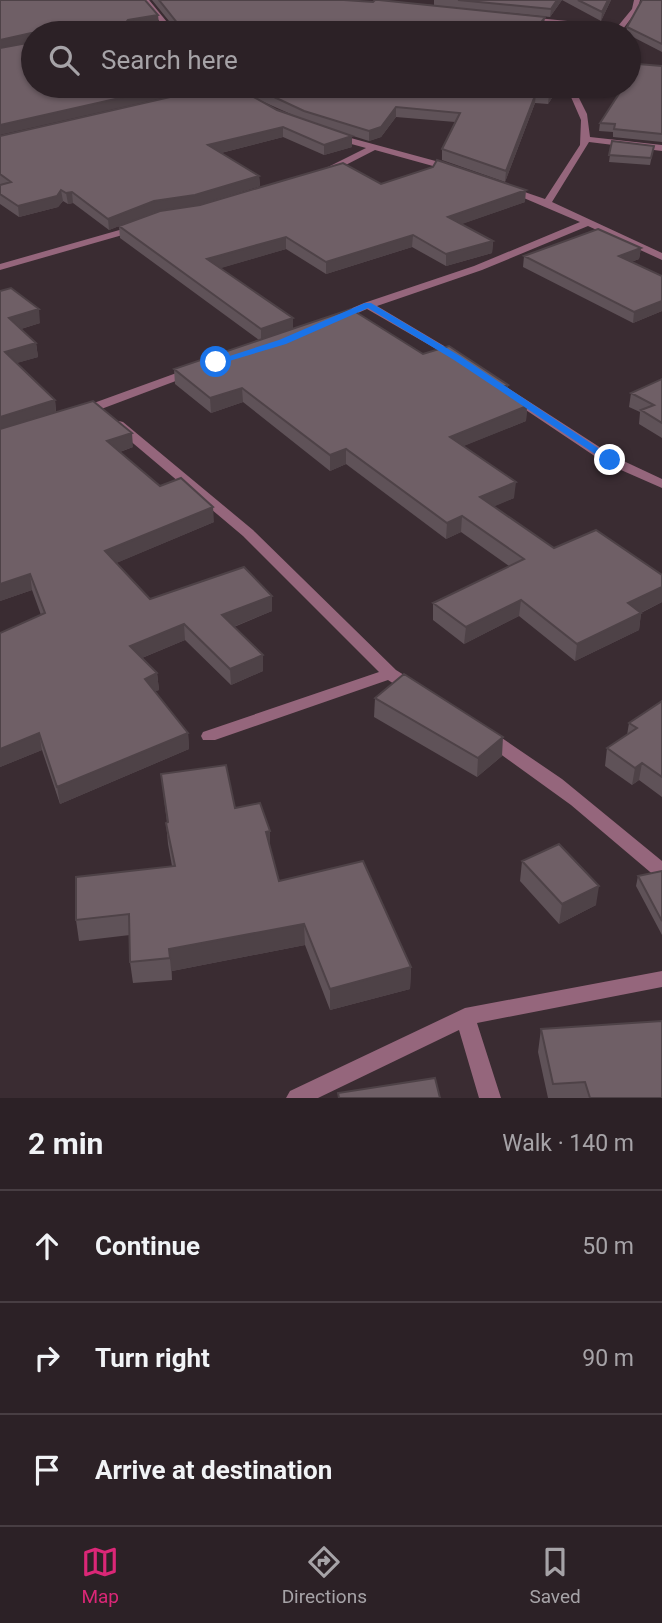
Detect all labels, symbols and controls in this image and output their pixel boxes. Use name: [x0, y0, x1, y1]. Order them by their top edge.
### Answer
search box: [21, 21, 641, 98]
icon: search: [45, 41, 83, 79]
text: Search here: [101, 45, 238, 75]
route start: [200, 346, 231, 377]
route end: [594, 444, 625, 475]
text: 2 min: [28, 1126, 103, 1161]
text: Walk · 140 m: [502, 1130, 634, 1157]
icon: ahead: [28, 1227, 66, 1265]
text: Continue: [95, 1231, 200, 1261]
text: 50 m: [582, 1233, 634, 1260]
icon: right: [28, 1339, 66, 1377]
text: Turn right: [95, 1343, 210, 1373]
text: 90 m: [582, 1345, 634, 1372]
icon: arrive: [28, 1451, 66, 1489]
text: Arrive at destination: [95, 1455, 332, 1485]
tab: Map: [81, 1543, 119, 1608]
tab: Directions: [282, 1543, 367, 1608]
tab: Saved: [529, 1543, 581, 1608]

